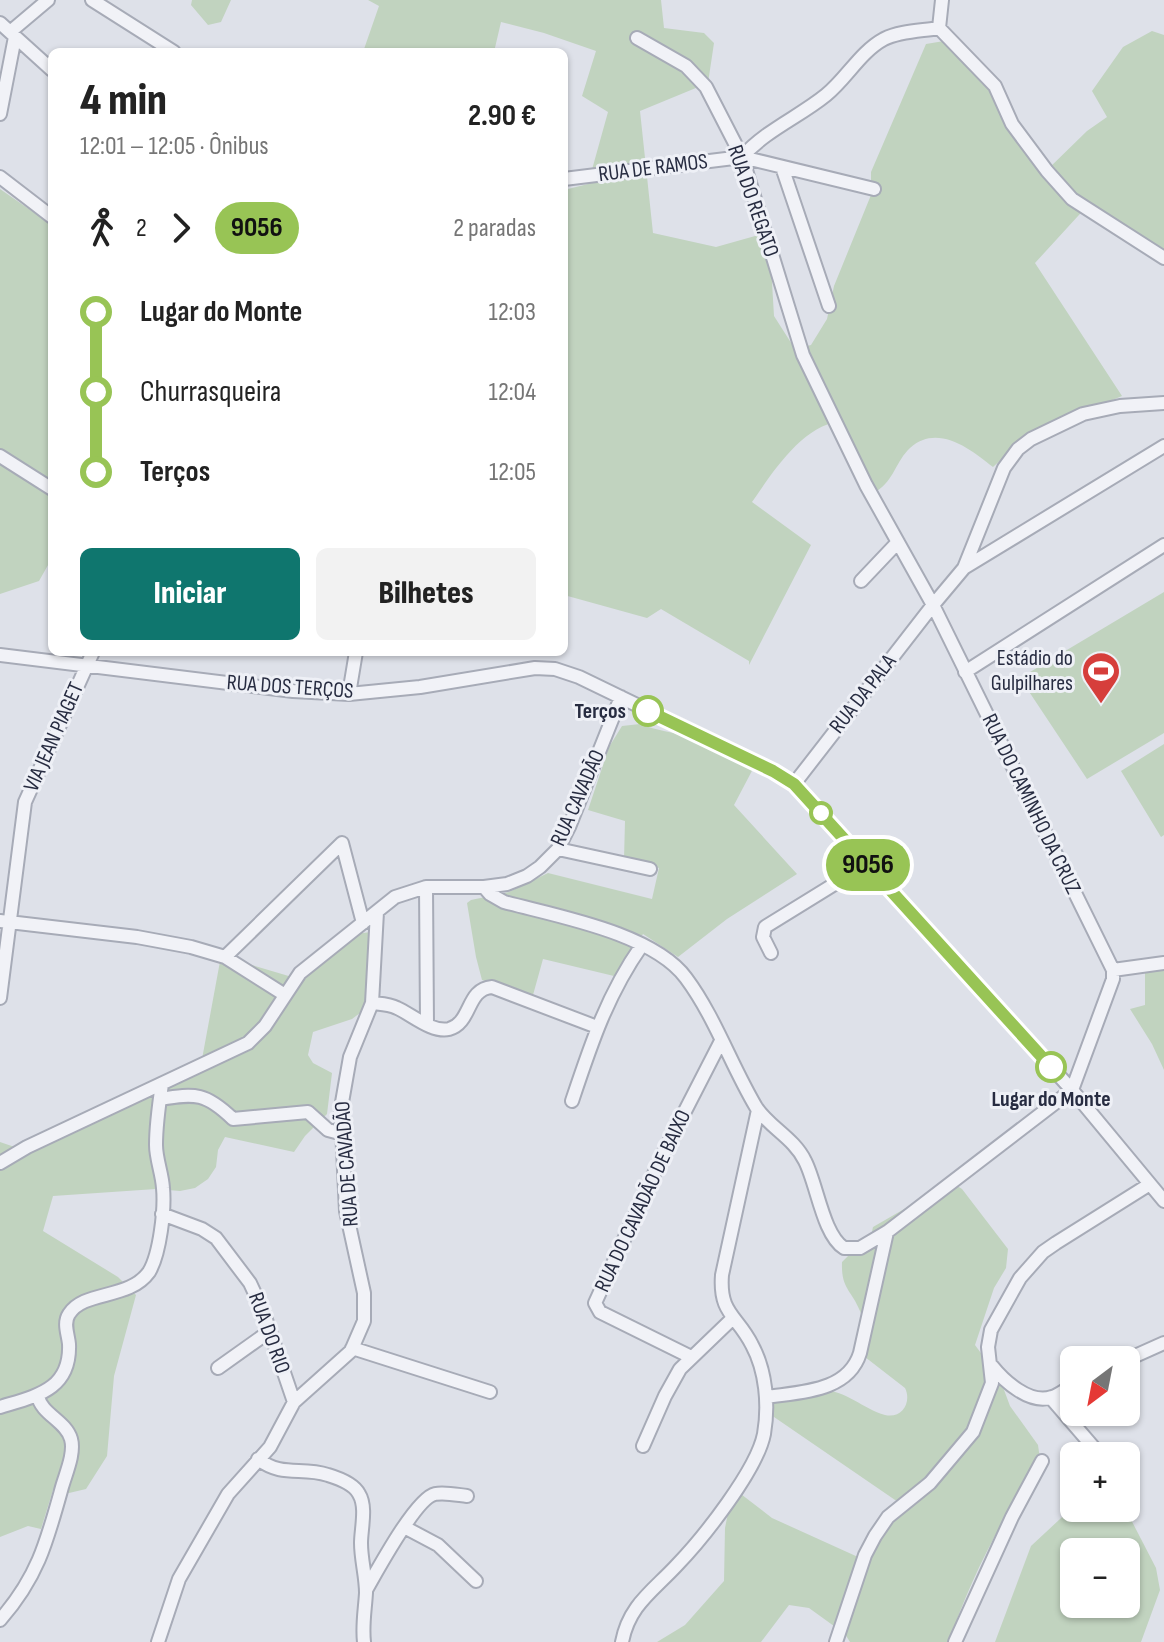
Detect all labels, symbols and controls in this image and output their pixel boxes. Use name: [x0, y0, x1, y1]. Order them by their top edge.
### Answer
text: 4 min: [80, 74, 167, 127]
text: 2.90 €: [468, 98, 536, 134]
text: 12:01 – 12:05 · Ônibus: [80, 131, 269, 162]
street label: RUA DO REGATO: [721, 141, 785, 261]
street label: RUA DE RAMOS: [597, 148, 709, 188]
icon: walk: [80, 206, 124, 250]
icon: forward: [159, 206, 203, 250]
text: 9056: [231, 211, 283, 244]
text: 2: [136, 213, 147, 244]
text: 2 paradas: [453, 213, 536, 244]
text: Lugar do Monte: [140, 294, 302, 330]
text: 12:03: [489, 297, 536, 328]
text: Churrasqueira: [140, 374, 281, 410]
text: 12:04: [489, 377, 536, 408]
text: Terços: [140, 454, 210, 490]
text: 12:05: [489, 457, 536, 488]
button: Iniciar: [80, 548, 300, 640]
button: Bilhetes: [316, 548, 536, 640]
place label: Estádio do Gulpilhares: [991, 645, 1073, 697]
street label: RUA DA PALA: [824, 649, 903, 739]
sports icon: Estádio do Gulpilhares: [1080, 650, 1122, 705]
street label: RUA DOS TERÇOS: [226, 669, 354, 705]
street label: VIA JEAN PIAGET: [18, 678, 90, 796]
marker: Terços: [633, 696, 663, 726]
place label: Terços: [575, 698, 626, 725]
street label: RUA DO CAMINHO DA CRUZ: [976, 709, 1086, 899]
street label: RUA CAVADÃO: [545, 746, 611, 850]
unlabelled marker: [810, 802, 832, 824]
line badge: 9056: [812, 839, 924, 891]
text: 9056: [842, 848, 894, 881]
marker: Lugar do Monte: [1036, 1052, 1066, 1082]
place label: Lugar do Monte: [991, 1086, 1111, 1113]
street label: RUA DE CAVADÃO: [329, 1100, 365, 1228]
street label: RUA DO CAVADÃO DE BAIXO: [589, 1106, 697, 1296]
street label: RUA DO RIO: [242, 1289, 296, 1377]
north arrow: [1060, 1346, 1140, 1426]
map controls: [1060, 1346, 1140, 1618]
button: +: [1060, 1442, 1140, 1522]
button: −: [1060, 1538, 1140, 1618]

